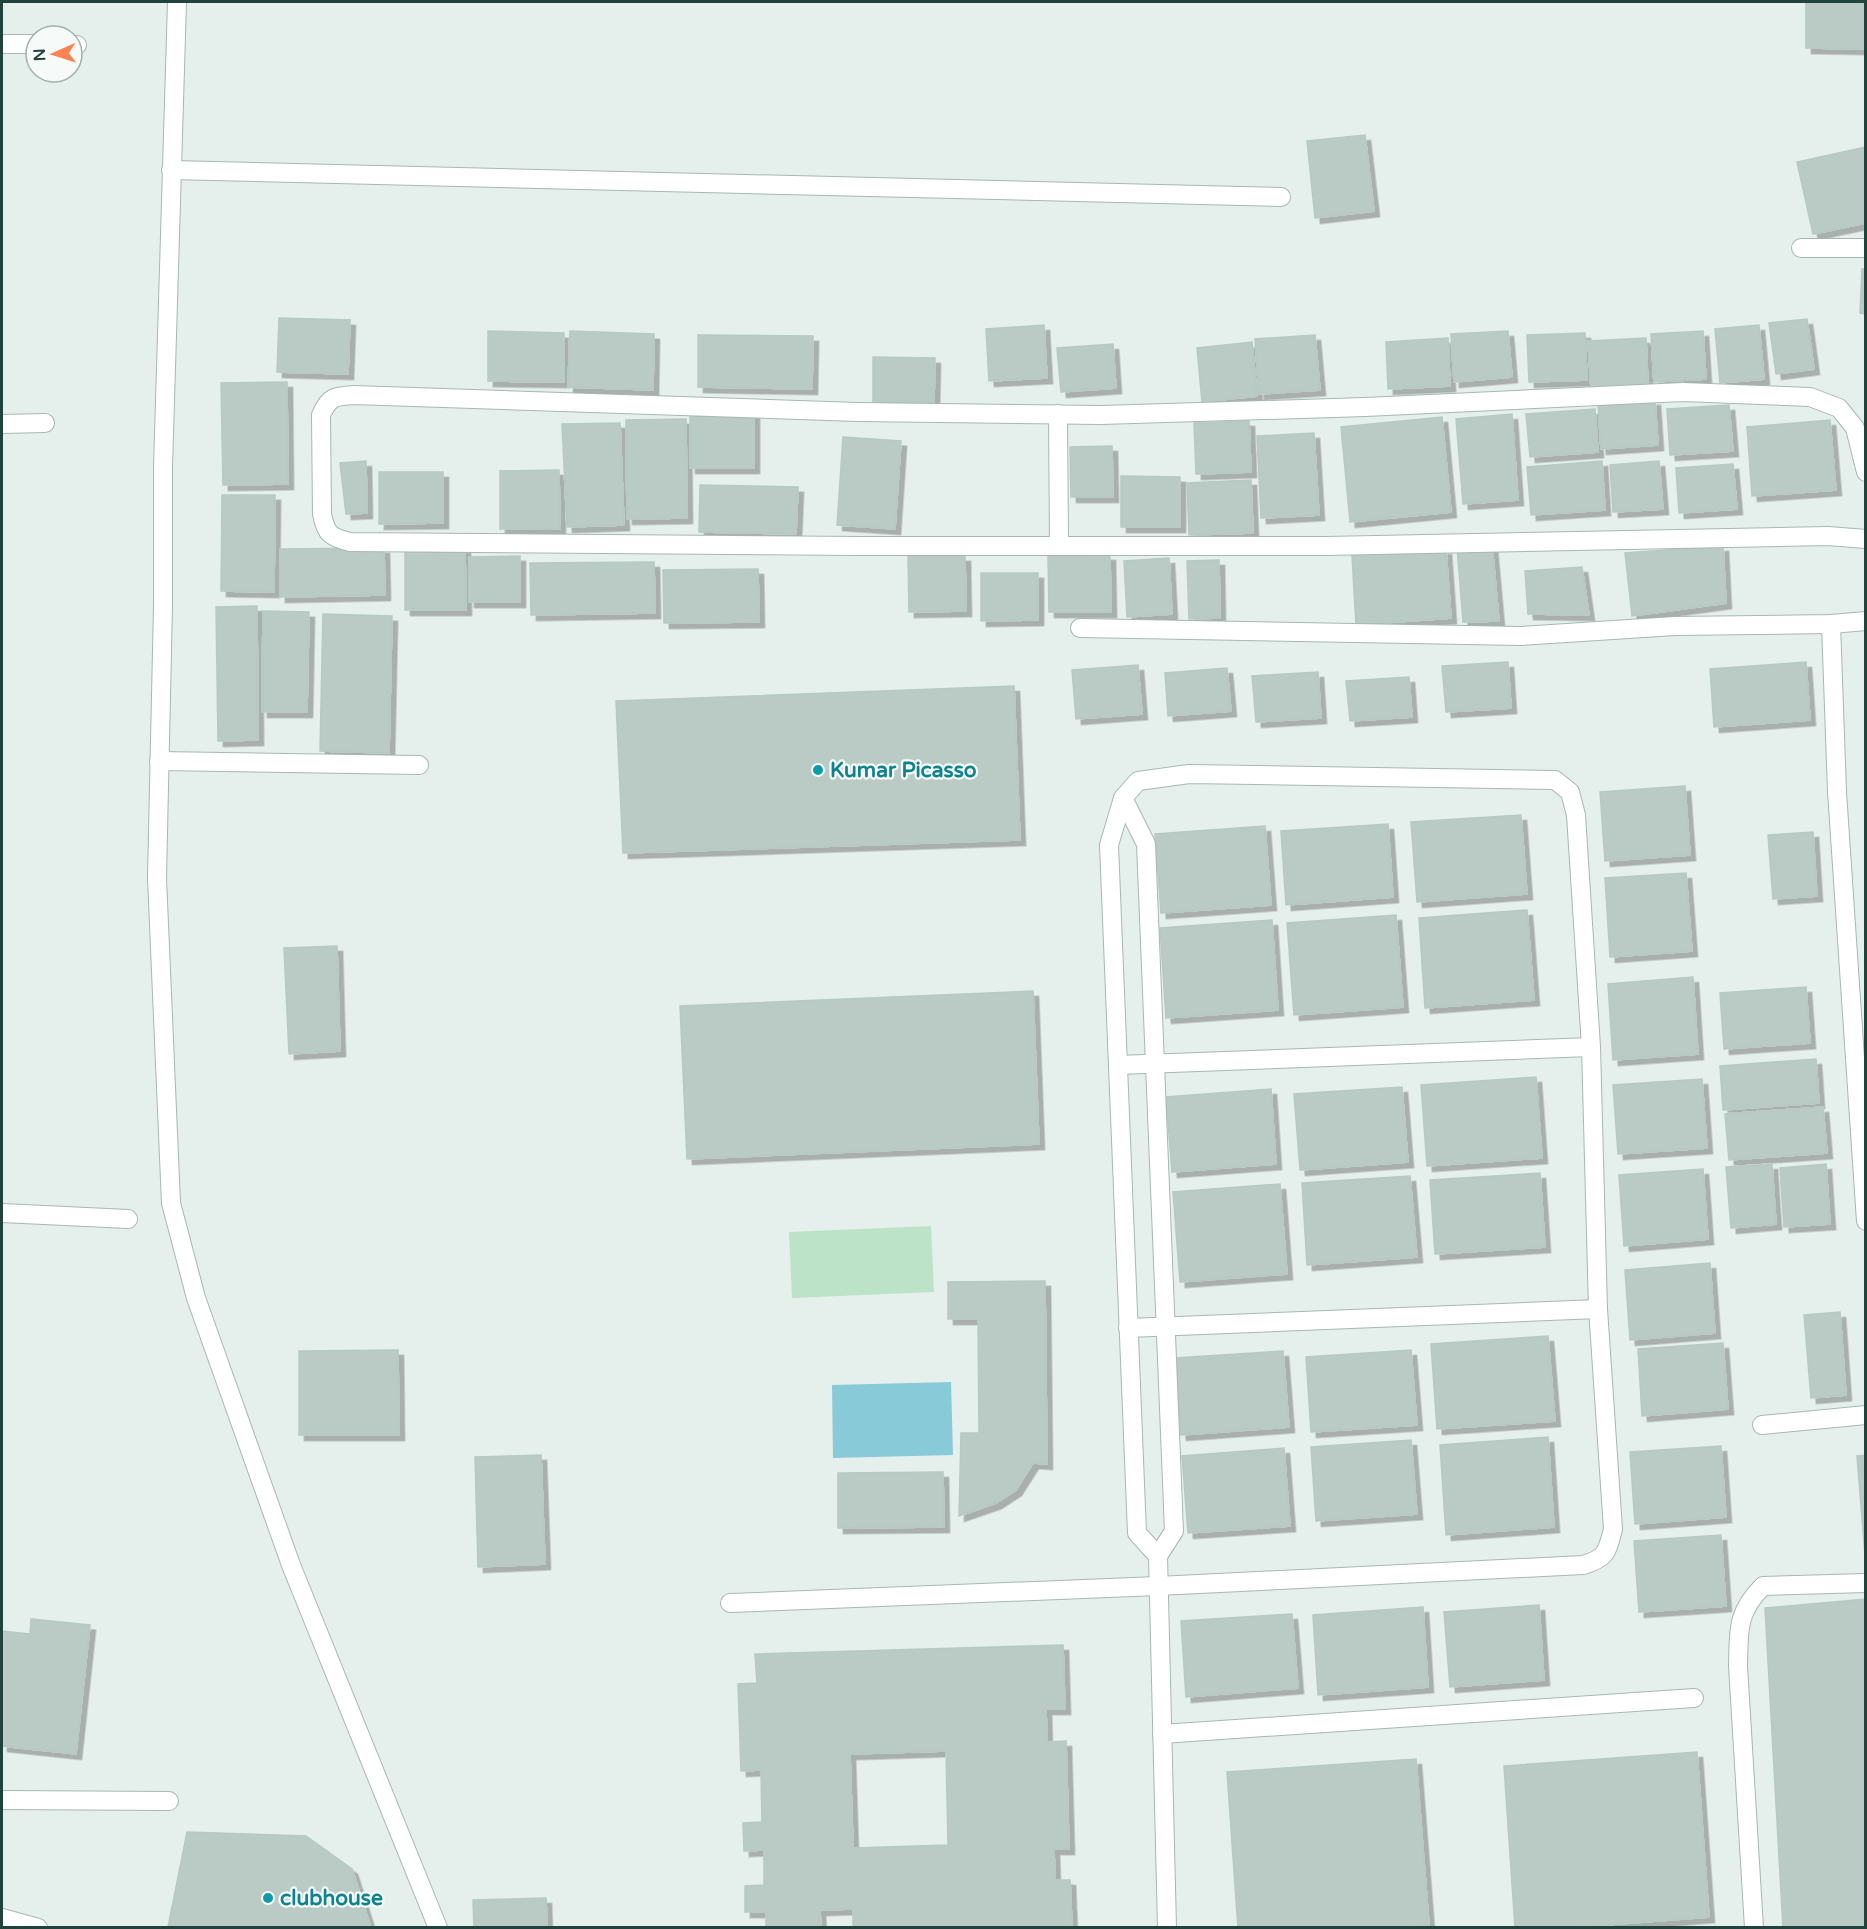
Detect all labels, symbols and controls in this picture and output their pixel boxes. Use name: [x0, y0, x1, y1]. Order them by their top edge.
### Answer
north arrow: [24, 24, 84, 84]
text: N: [30, 48, 50, 62]
place label: Kumar Picasso: [830, 758, 977, 783]
marker: Kumar Picasso: [811, 763, 825, 777]
place label: clubhouse: [280, 1886, 383, 1911]
marker: clubhouse: [261, 1891, 275, 1905]

